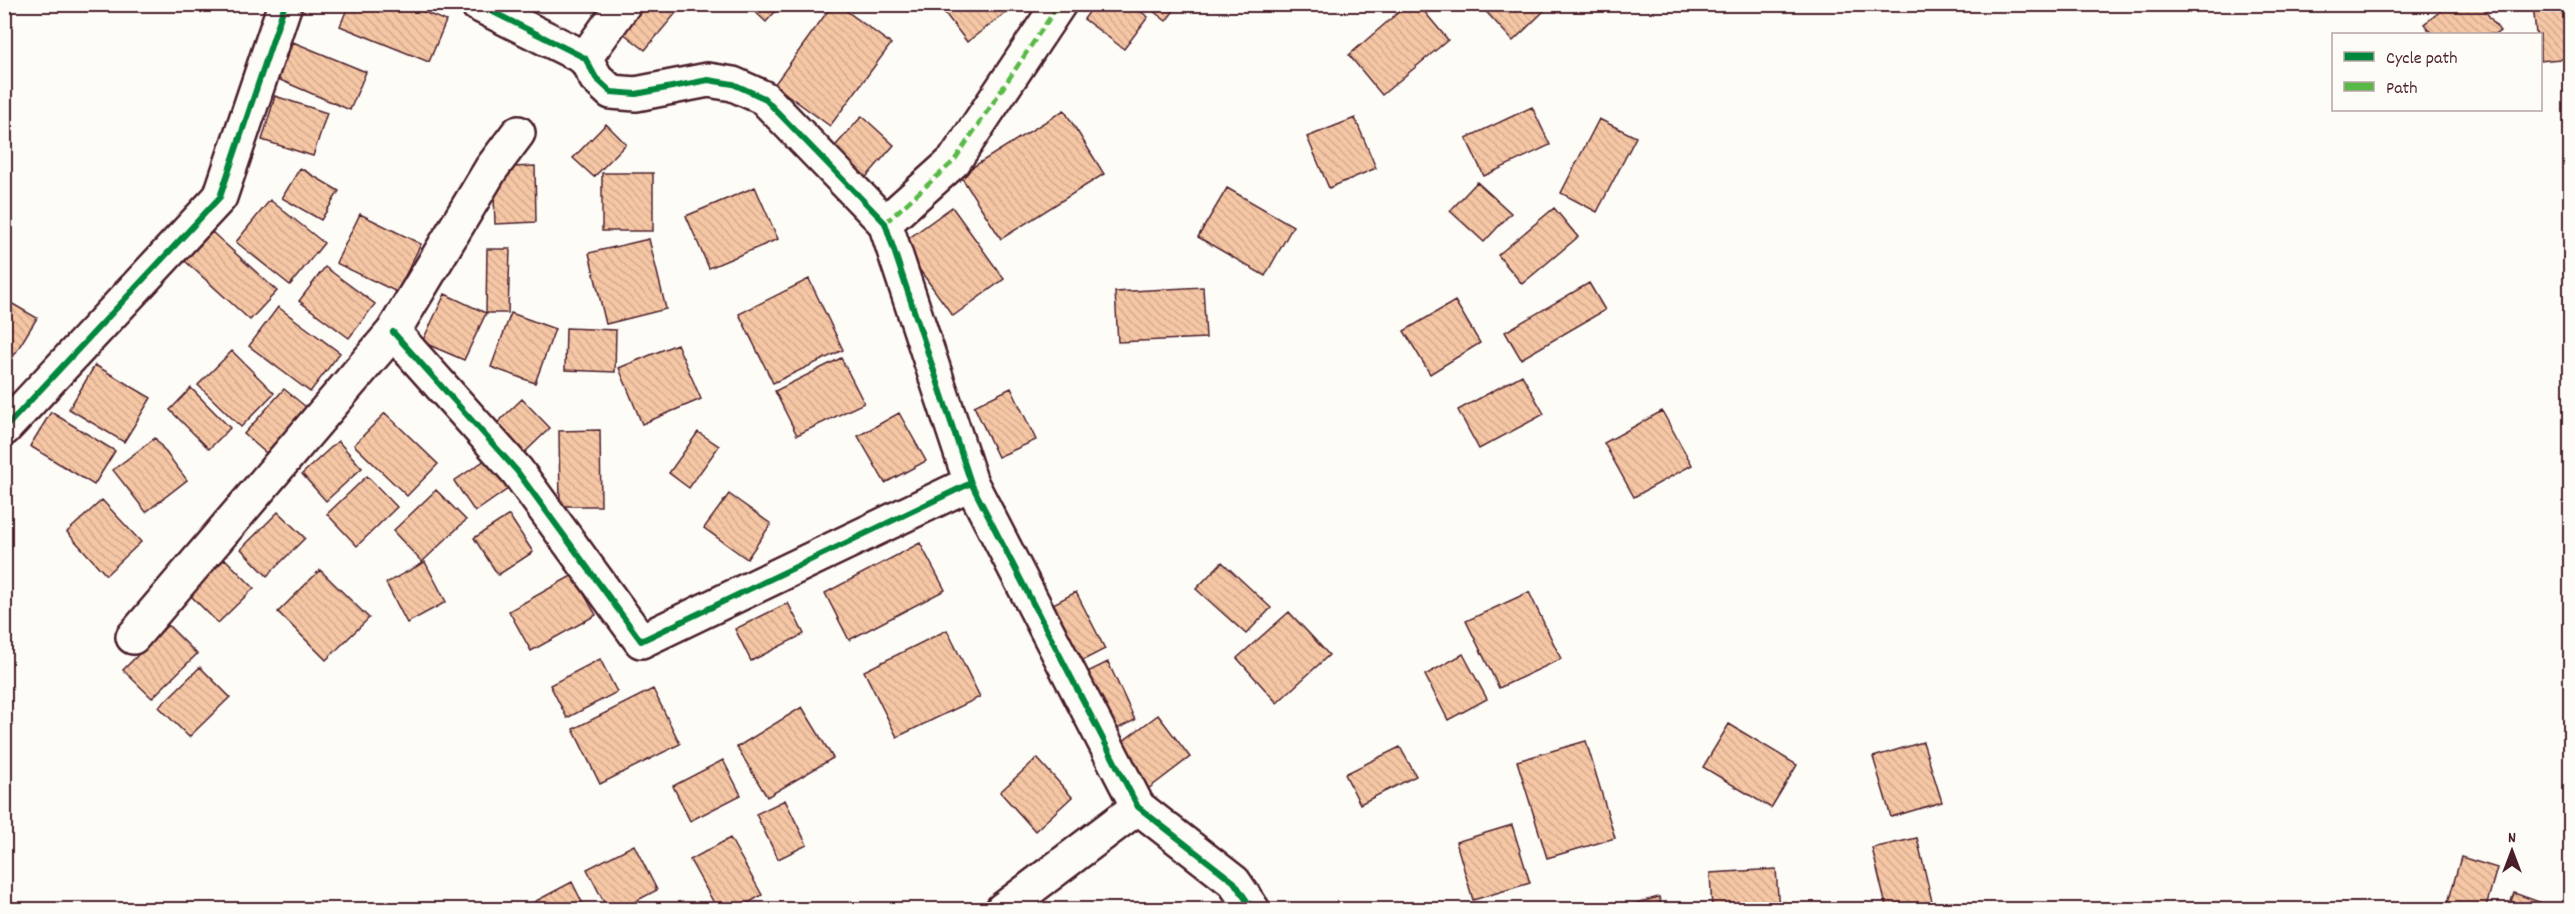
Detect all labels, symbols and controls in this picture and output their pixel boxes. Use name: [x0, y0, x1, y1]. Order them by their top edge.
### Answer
legend: [2332, 33, 2542, 111]
text: Cycle path: [2386, 47, 2457, 72]
text: Path: [2386, 77, 2418, 102]
north arrow: [2482, 821, 2542, 881]
text: N: [2508, 827, 2516, 850]

